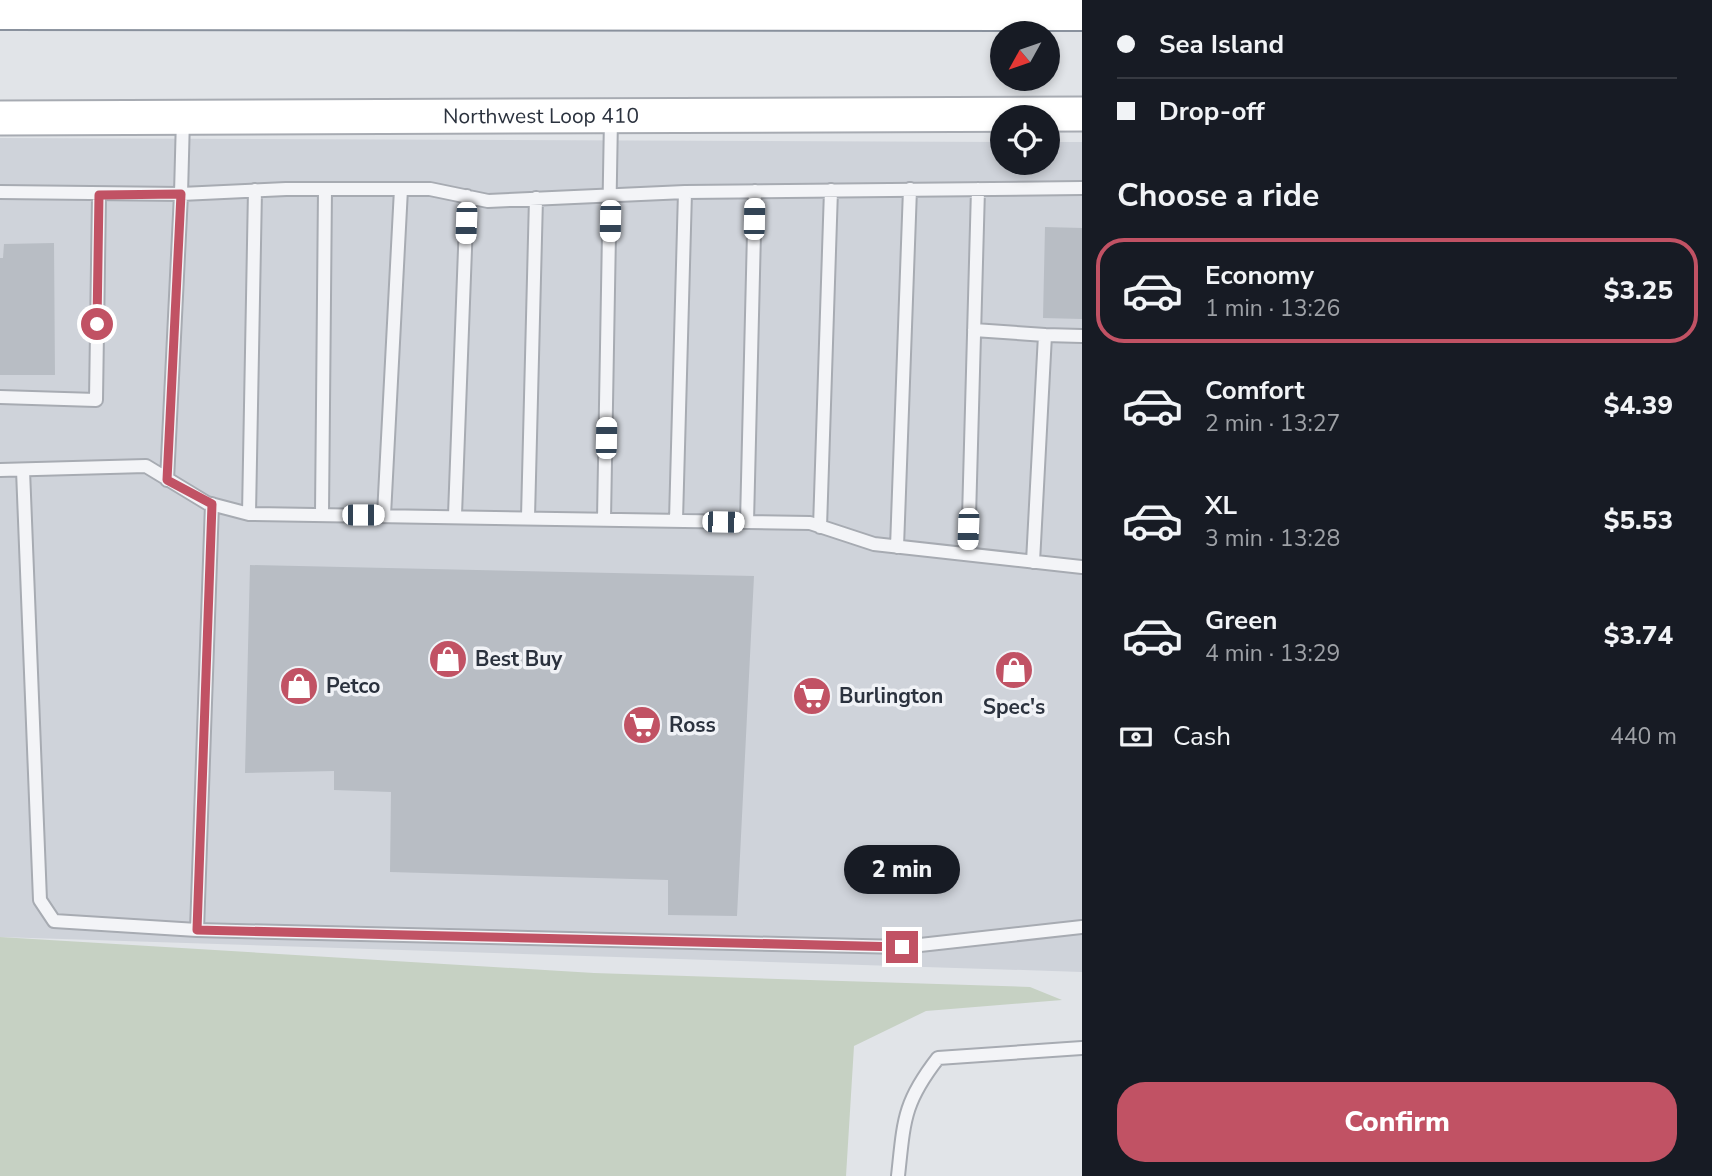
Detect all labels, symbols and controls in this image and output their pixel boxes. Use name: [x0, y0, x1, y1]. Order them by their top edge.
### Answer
north arrow: [990, 21, 1060, 91]
map controls: [990, 21, 1060, 175]
text: Sea Island: [1159, 27, 1284, 62]
text: Drop-off: [1159, 94, 1265, 129]
street label: Northwest Loop 410: [443, 102, 639, 130]
button: locate: [990, 105, 1060, 175]
text: Choose a ride: [1117, 174, 1319, 217]
car: [744, 198, 765, 240]
car: [600, 200, 621, 242]
car: [455, 202, 478, 244]
text: Economy: [1205, 258, 1314, 293]
icon: car: [1121, 259, 1184, 322]
text: $3.25: [1604, 273, 1673, 308]
text: 1 min · 13:26: [1205, 293, 1340, 324]
route start: [81, 308, 113, 340]
text: Comfort: [1205, 373, 1305, 408]
icon: car: [1121, 374, 1184, 437]
text: $4.39: [1604, 388, 1673, 423]
text: 2 min · 13:27: [1205, 408, 1340, 439]
car: [596, 417, 617, 459]
text: XL: [1205, 488, 1237, 523]
icon: car: [1121, 489, 1184, 552]
text: $5.53: [1604, 503, 1673, 538]
car: [343, 505, 385, 526]
car: [957, 508, 980, 550]
car: [702, 511, 745, 533]
text: 3 min · 13:28: [1205, 523, 1340, 554]
text: Green: [1205, 603, 1278, 638]
icon: car: [1121, 604, 1184, 667]
text: $3.74: [1604, 618, 1673, 653]
shop icon: Best Buy: [427, 638, 469, 680]
text: 4 min · 13:29: [1205, 638, 1340, 669]
place label: Best Buy: [475, 645, 563, 673]
shop icon: Spec's: [993, 649, 1035, 691]
shop icon: Petco: [278, 665, 320, 707]
place label: Petco: [326, 672, 380, 700]
supermarket icon: Burlington: [791, 675, 833, 717]
place label: Burlington: [839, 682, 943, 710]
place label: Spec's: [983, 693, 1045, 721]
supermarket icon: Ross: [621, 704, 663, 746]
place label: Ross: [669, 711, 716, 739]
icon: cash: [1117, 718, 1155, 756]
text: Cash: [1173, 719, 1231, 754]
text: 440 m: [1610, 721, 1677, 752]
callout: 2 min: [844, 846, 960, 894]
text: 2 min: [872, 854, 932, 885]
route end: [886, 931, 918, 963]
button: Confirm: [1117, 1082, 1677, 1162]

